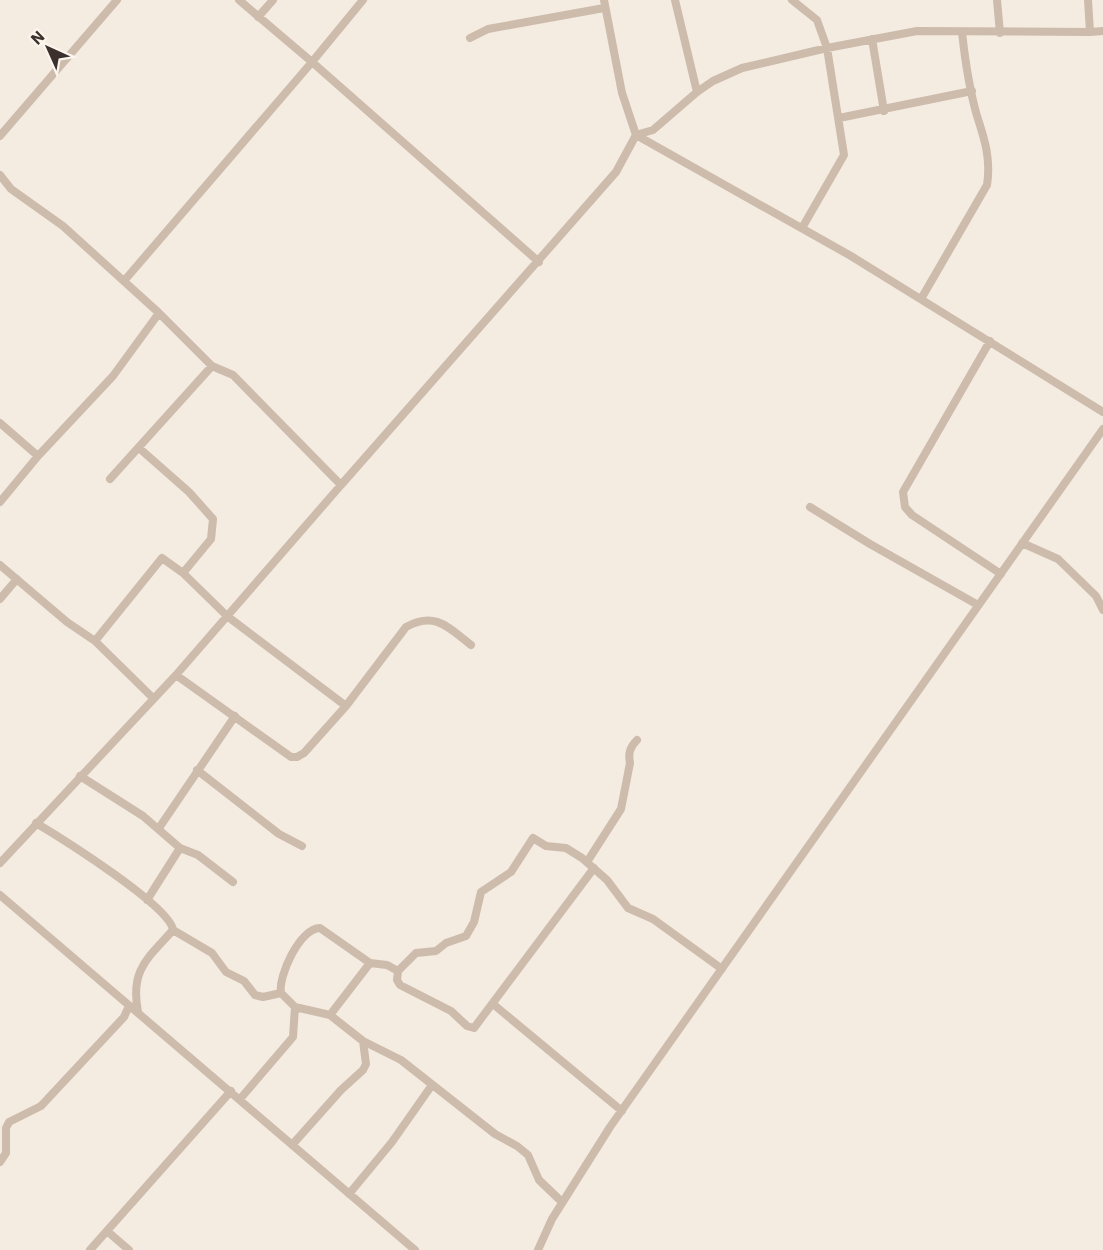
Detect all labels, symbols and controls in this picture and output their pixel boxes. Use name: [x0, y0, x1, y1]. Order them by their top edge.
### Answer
north arrow: [18, 18, 78, 78]
text: N: [26, 26, 49, 49]

